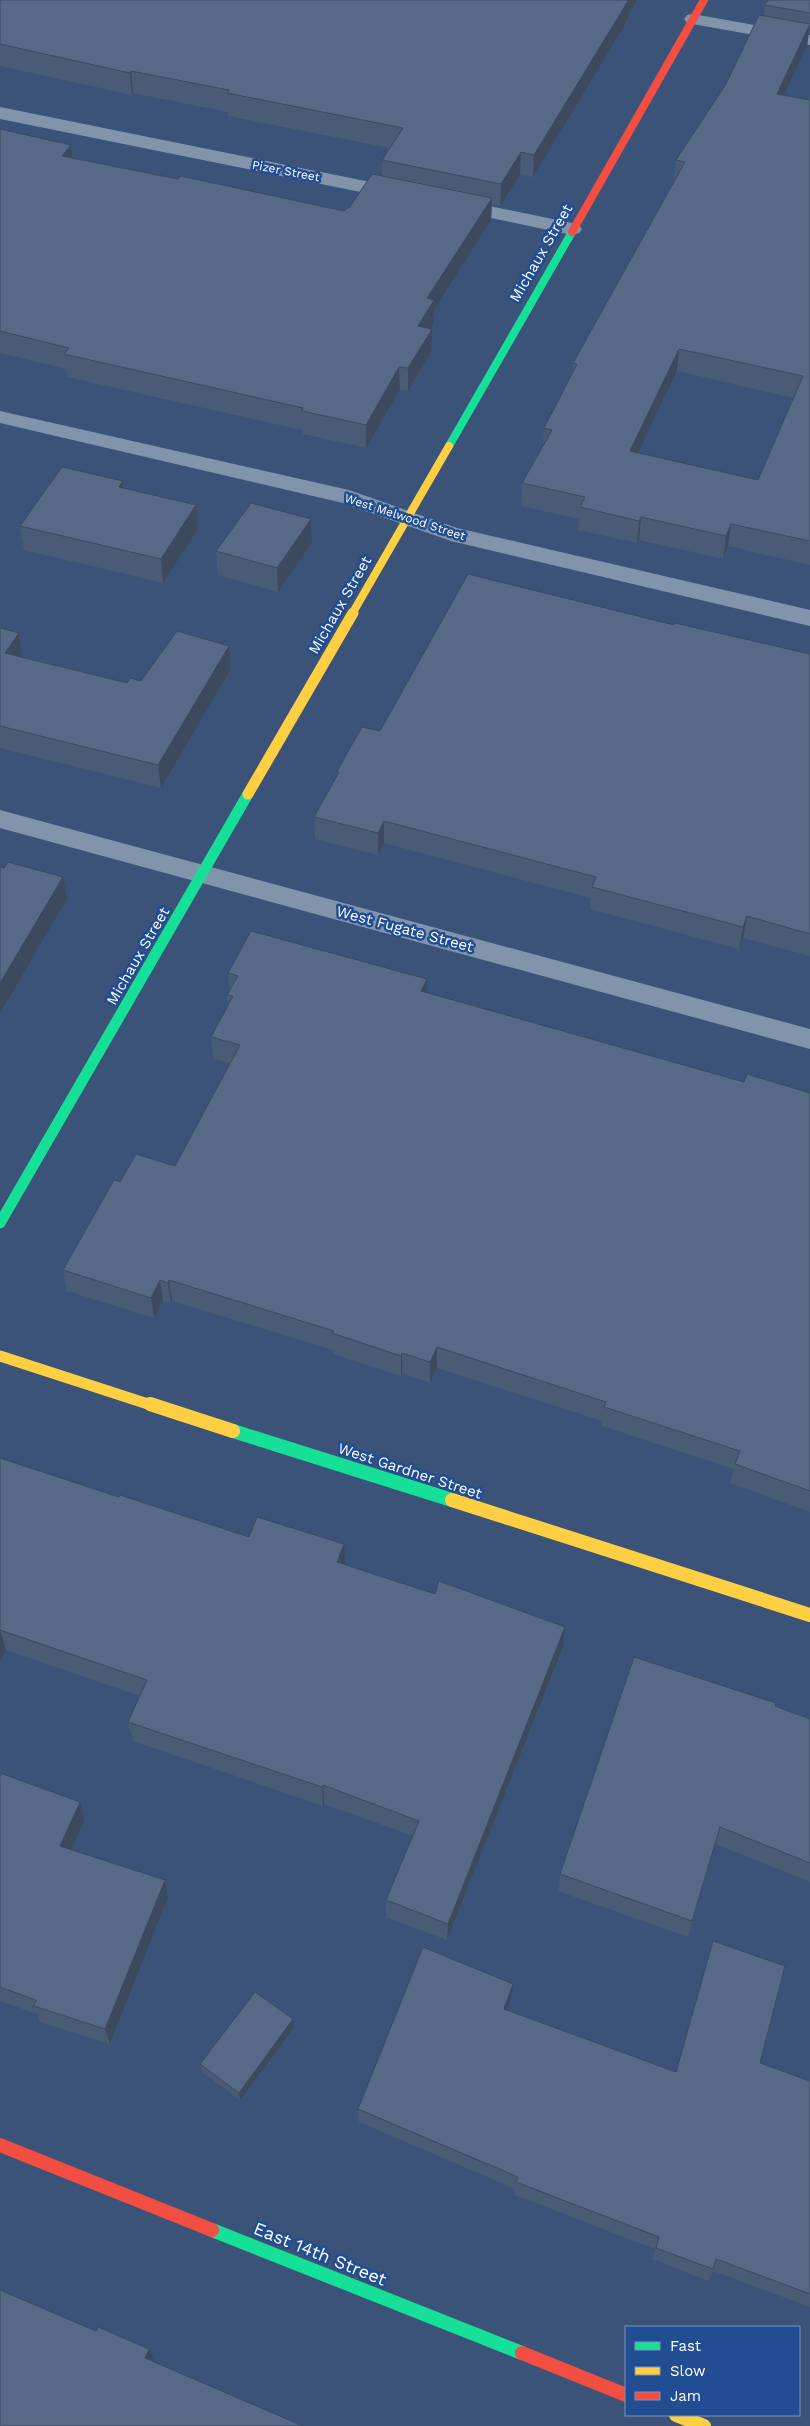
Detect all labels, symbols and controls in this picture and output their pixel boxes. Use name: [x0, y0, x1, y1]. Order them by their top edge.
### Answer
street label: Pizer Street: [251, 158, 321, 184]
street label: Michaux Street: [506, 200, 577, 305]
street label: West Melwood Street: [343, 491, 467, 543]
street label: Michaux Street: [305, 552, 376, 657]
street label: West Fugate Street: [335, 902, 476, 956]
street label: Michaux Street: [103, 903, 174, 1008]
street label: West Gardner Street: [336, 1439, 485, 1503]
street label: East 14th Street: [251, 2217, 390, 2290]
legend: [625, 2326, 800, 2416]
text: Fast: [670, 2337, 702, 2355]
text: Slow: [670, 2362, 706, 2380]
text: Jam: [670, 2387, 701, 2405]

